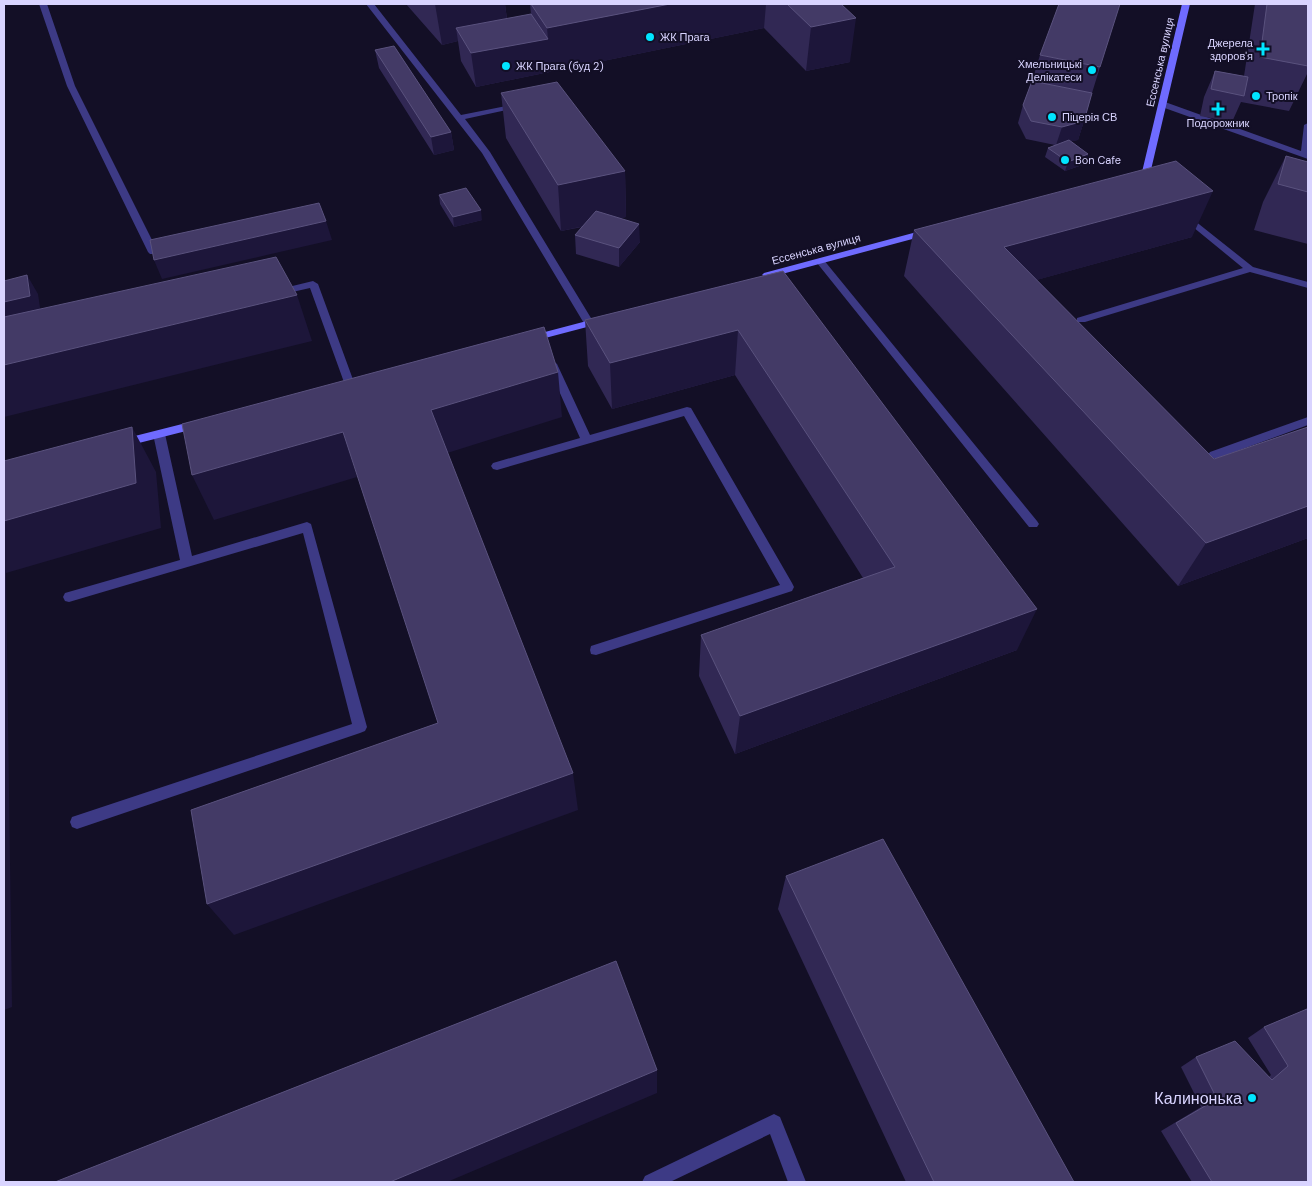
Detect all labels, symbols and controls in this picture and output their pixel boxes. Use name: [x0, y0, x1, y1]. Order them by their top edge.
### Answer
street label: Ессенська вулиця: [1143, 16, 1177, 108]
place label: ЖК Прага: [660, 30, 710, 44]
marker: ЖК Прага: [644, 31, 656, 43]
place label: Джерела здоров'я: [1208, 36, 1254, 63]
marker: Джерела здоров'я: [1257, 43, 1269, 55]
place label: Хмельницькі Делікатеси: [1018, 57, 1082, 84]
place label: ЖК Прага (буд 2): [516, 59, 604, 73]
marker: ЖК Прага (буд 2): [500, 60, 512, 72]
marker: Хмельницькі Делікатеси: [1086, 64, 1098, 76]
place label: Тропік: [1266, 89, 1298, 103]
marker: Тропік: [1250, 90, 1262, 102]
marker: Подорожник: [1212, 103, 1224, 115]
place label: Піцерія СВ: [1062, 110, 1117, 124]
marker: Піцерія СВ: [1046, 111, 1058, 123]
place label: Подорожник: [1187, 116, 1250, 130]
place label: Bon Cafe: [1075, 153, 1121, 167]
marker: Bon Cafe: [1059, 154, 1071, 166]
street label: Ессенська вулиця: [770, 230, 862, 268]
place label: Калинонька: [1154, 1088, 1242, 1109]
marker: Калинонька: [1246, 1092, 1258, 1104]

